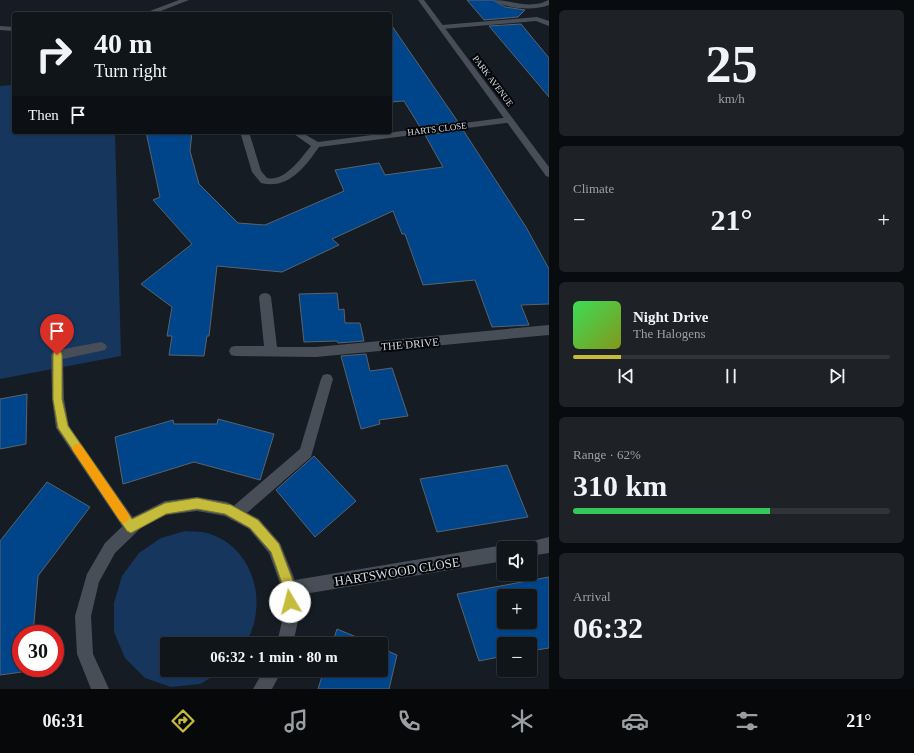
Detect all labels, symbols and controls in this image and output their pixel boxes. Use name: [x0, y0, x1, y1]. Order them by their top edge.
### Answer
icon: right: [28, 28, 80, 80]
text: 40 m: [94, 28, 152, 59]
text: 25: [706, 36, 758, 93]
street label: PARK AVENUE: [471, 54, 516, 109]
text: Turn right: [94, 61, 167, 81]
text: km/h: [718, 91, 745, 106]
icon: arrive: [67, 104, 89, 126]
text: Then: [28, 107, 59, 123]
street label: HARTS CLOSE: [407, 120, 468, 138]
text: Climate: [573, 181, 614, 196]
text: 21°: [711, 203, 753, 236]
text: −: [573, 207, 585, 232]
text: +: [878, 207, 890, 232]
text: Night Drive: [633, 309, 708, 325]
pin: [40, 314, 74, 355]
icon: arrive: [46, 320, 68, 342]
text: The Halogens: [633, 326, 706, 341]
street label: THE DRIVE: [381, 335, 440, 352]
icon: previous: [615, 365, 637, 387]
icon: pause: [720, 365, 742, 387]
icon: next: [826, 365, 848, 387]
text: Range · 62%: [573, 447, 641, 462]
text: 310 km: [573, 469, 667, 502]
map controls: [497, 541, 537, 677]
button: sound: [497, 541, 537, 581]
street label: HARTSWOOD CLOSE: [333, 554, 461, 589]
position arrow: [269, 581, 311, 623]
button: +: [497, 589, 537, 629]
text: Arrival: [573, 589, 611, 604]
text: 06:32: [573, 611, 643, 644]
speed limit sign: 30: [12, 625, 64, 677]
button: −: [497, 637, 537, 677]
text: 06:32 · 1 min · 80 m: [210, 649, 338, 665]
icon: directions: [169, 707, 197, 735]
icon: music: [282, 707, 310, 735]
icon: phone: [395, 707, 423, 735]
icon: climate: [508, 707, 536, 735]
icon: car: [621, 707, 649, 735]
icon: filters: [733, 707, 761, 735]
text: 06:31: [42, 711, 84, 731]
text: 21°: [846, 711, 872, 731]

